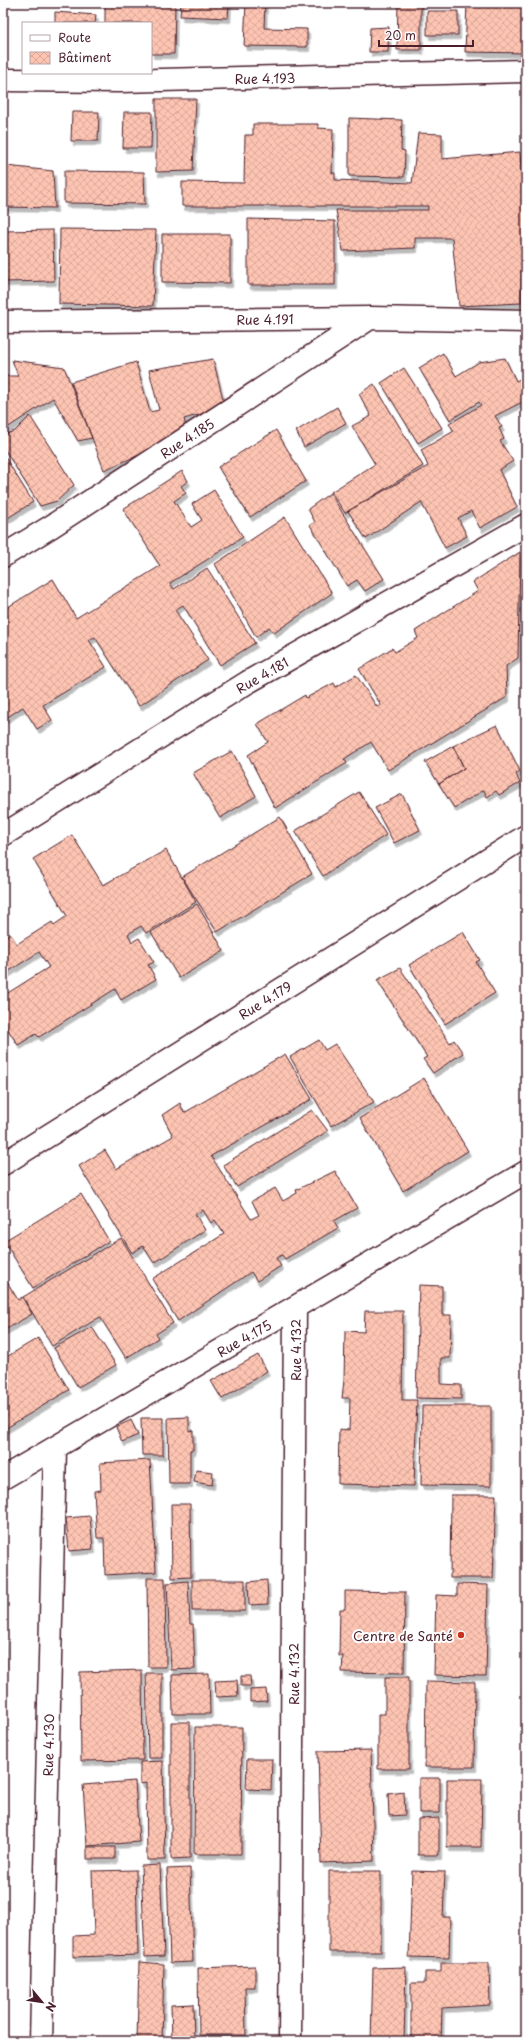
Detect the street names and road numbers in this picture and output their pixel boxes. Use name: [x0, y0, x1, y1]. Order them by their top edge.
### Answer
street label: Rue 4.193: [234, 68, 296, 88]
street label: Rue 4.191: [236, 309, 294, 329]
street label: Rue 4.185: [156, 414, 218, 462]
street label: Rue 4.181: [232, 652, 292, 698]
street label: Rue 4.179: [235, 976, 295, 1024]
street label: Rue 4.175: [213, 1315, 275, 1361]
street label: Rue 4.132: [286, 1319, 305, 1381]
street label: Rue 4.132: [284, 1643, 303, 1705]
street label: Rue 4.130: [38, 1713, 58, 1777]

